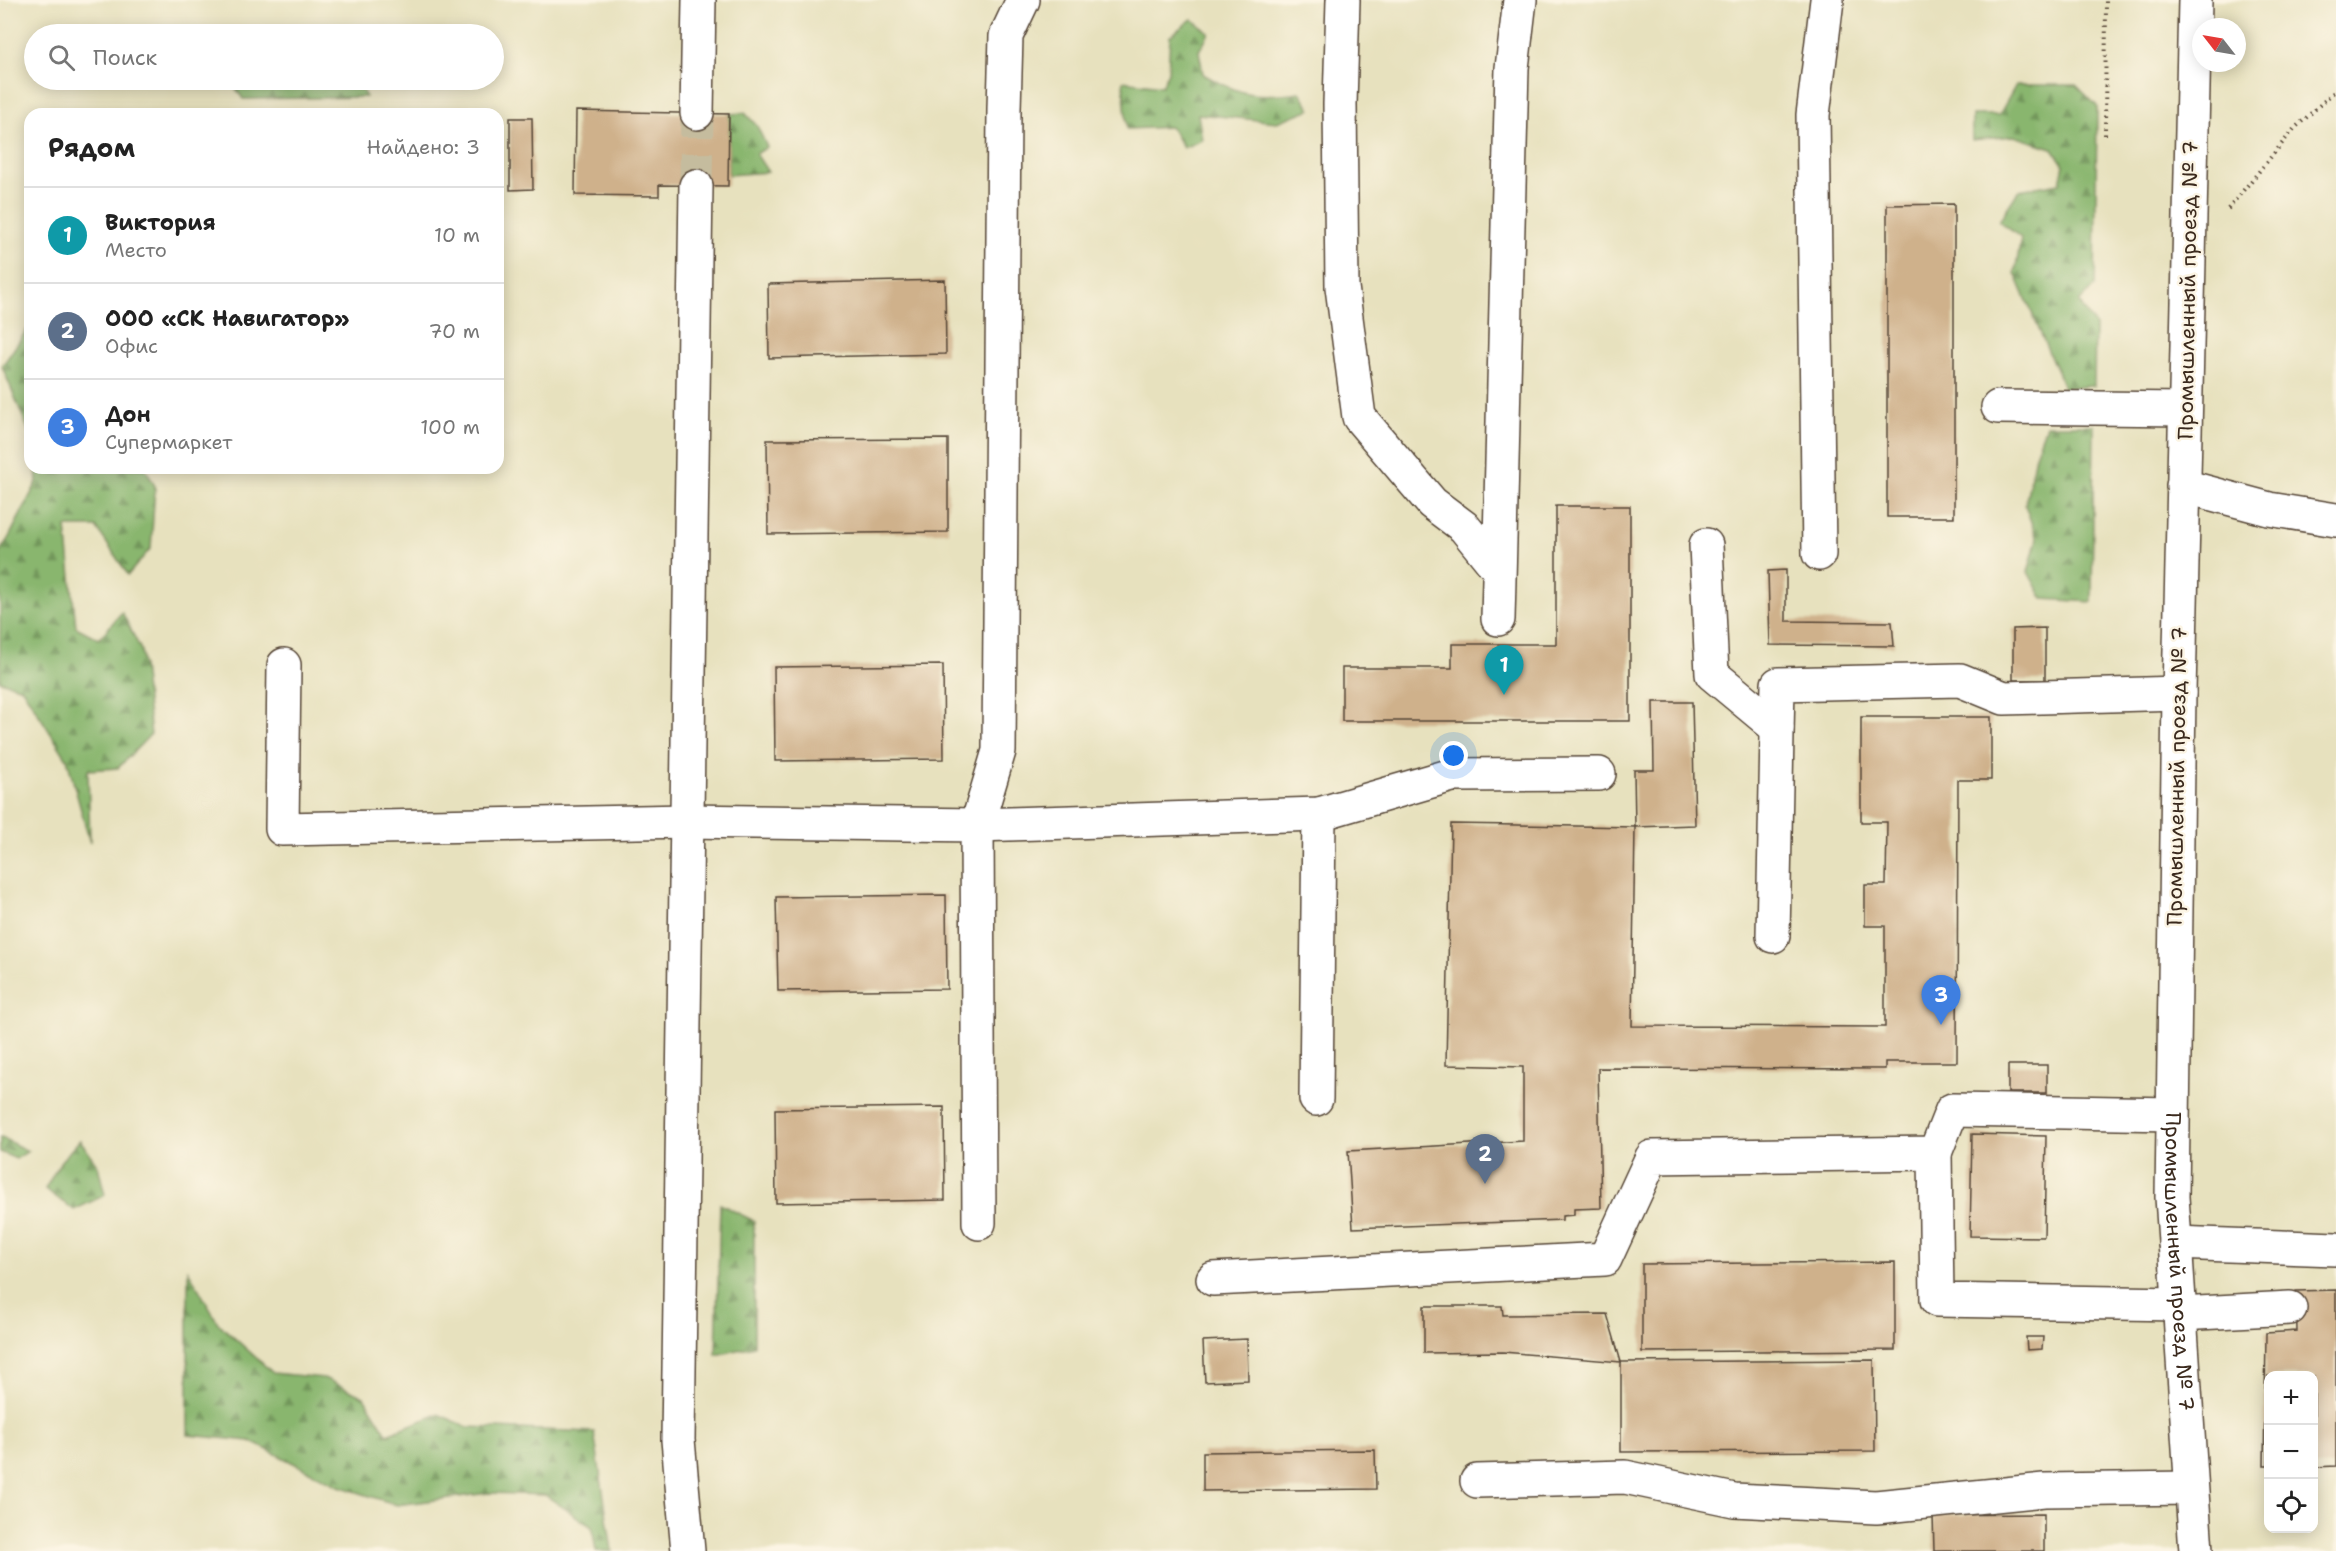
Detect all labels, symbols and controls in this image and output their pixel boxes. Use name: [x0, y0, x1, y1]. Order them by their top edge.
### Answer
north arrow: [2192, 18, 2246, 72]
search box: [24, 24, 504, 90]
icon: search: [45, 41, 78, 74]
text: Поиск: [93, 43, 157, 72]
text: Рядом: [48, 130, 135, 165]
text: Найдено: 3: [367, 134, 480, 160]
street label: Промышленный проезд № 7: [2171, 140, 2205, 440]
text: Виктория: [105, 208, 216, 237]
text: 1: [63, 222, 72, 248]
text: 10 m: [434, 222, 480, 248]
text: Место: [105, 237, 167, 263]
text: ООО «СК Навигатор»: [105, 304, 349, 333]
text: 2: [61, 318, 75, 344]
text: 70 m: [428, 318, 480, 344]
text: Офис: [105, 333, 158, 359]
text: Дон: [105, 400, 151, 429]
text: 3: [61, 414, 75, 440]
text: 100 m: [420, 414, 480, 440]
text: Супермаркет: [105, 429, 232, 455]
street label: Промышленный проезд № 7: [2160, 626, 2194, 926]
pin: 1: [1484, 646, 1524, 695]
your location: [1439, 741, 1468, 770]
pin: 3: [1922, 976, 1960, 1025]
street label: Промышленный проезд № 7: [2158, 1112, 2200, 1412]
pin: 2: [1466, 1134, 1504, 1184]
map controls: [2264, 1371, 2318, 1533]
button: +: [2264, 1371, 2318, 1425]
button: −: [2264, 1425, 2318, 1479]
button: locate: [2264, 1479, 2318, 1533]

